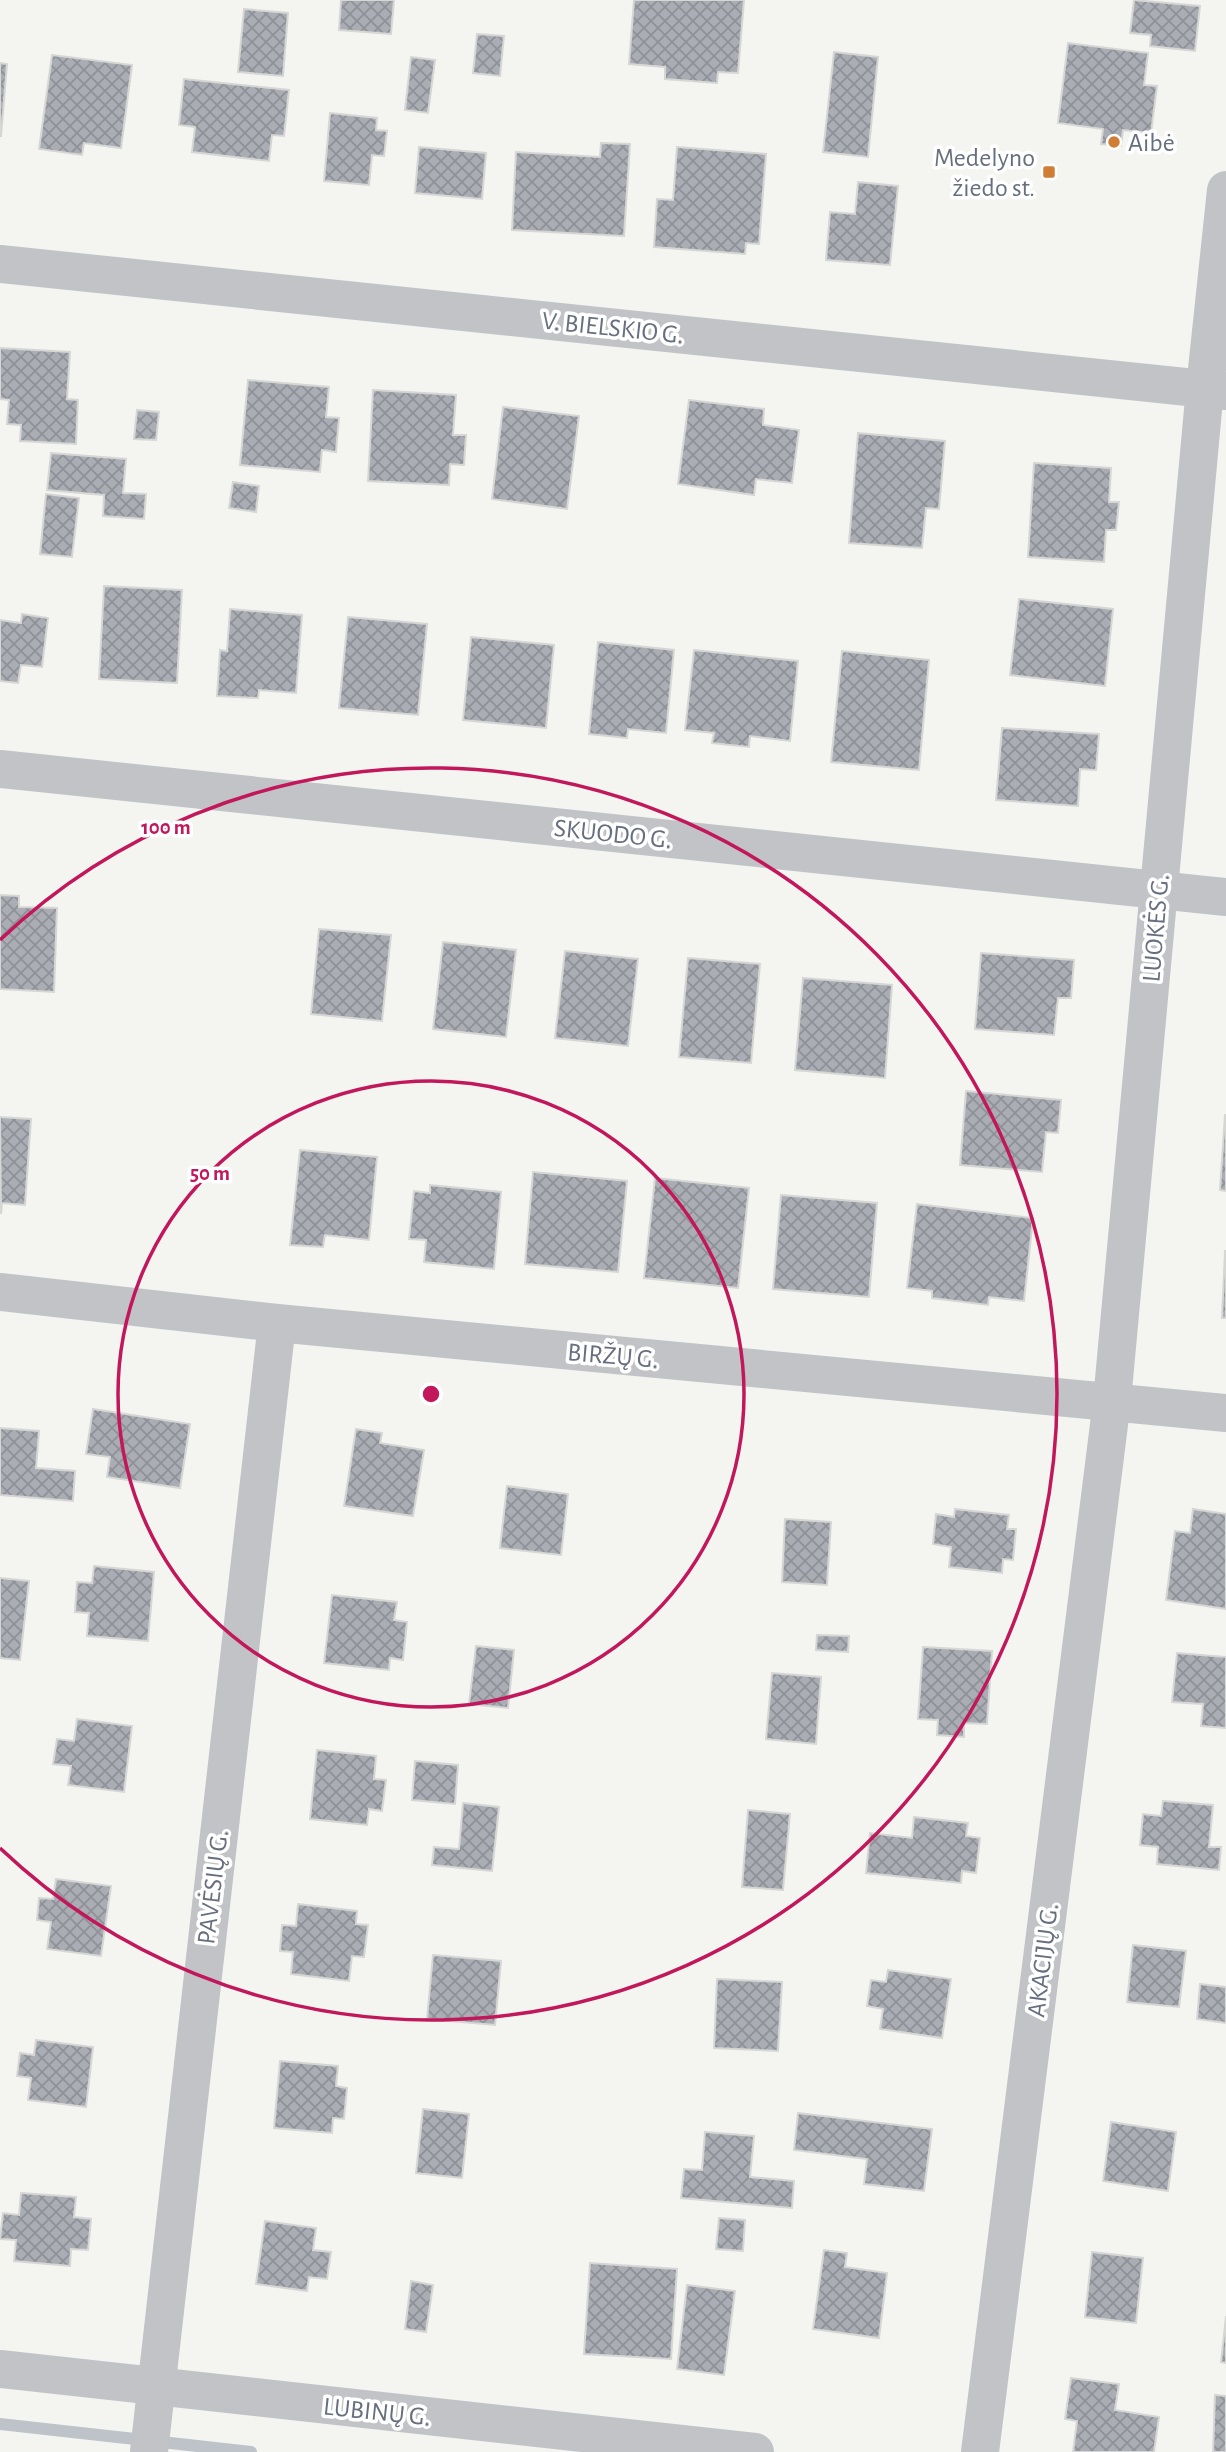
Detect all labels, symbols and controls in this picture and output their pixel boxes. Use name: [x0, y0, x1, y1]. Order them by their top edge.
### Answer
place label: Aibė: [1128, 130, 1175, 156]
marker: Aibė: [1106, 134, 1122, 150]
place label: Medelyno žiedo st.: [934, 145, 1035, 201]
marker: Medelyno žiedo st.: [1041, 164, 1057, 180]
street label: V. BIELSKIO G.: [541, 308, 685, 348]
street label: SKUODO G.: [553, 815, 673, 853]
text: 100 m: [141, 817, 191, 838]
street label: LUOKĖS G.: [1137, 873, 1174, 983]
text: 50 m: [190, 1163, 230, 1184]
street label: BIRŽŲ G.: [566, 1338, 660, 1373]
centre of rings: [419, 1382, 443, 1406]
street label: PAVĖSIŲ G.: [192, 1828, 233, 1946]
street label: AKACIJŲ G.: [1023, 1902, 1063, 2019]
street label: LUBINŲ G.: [322, 2393, 432, 2431]

